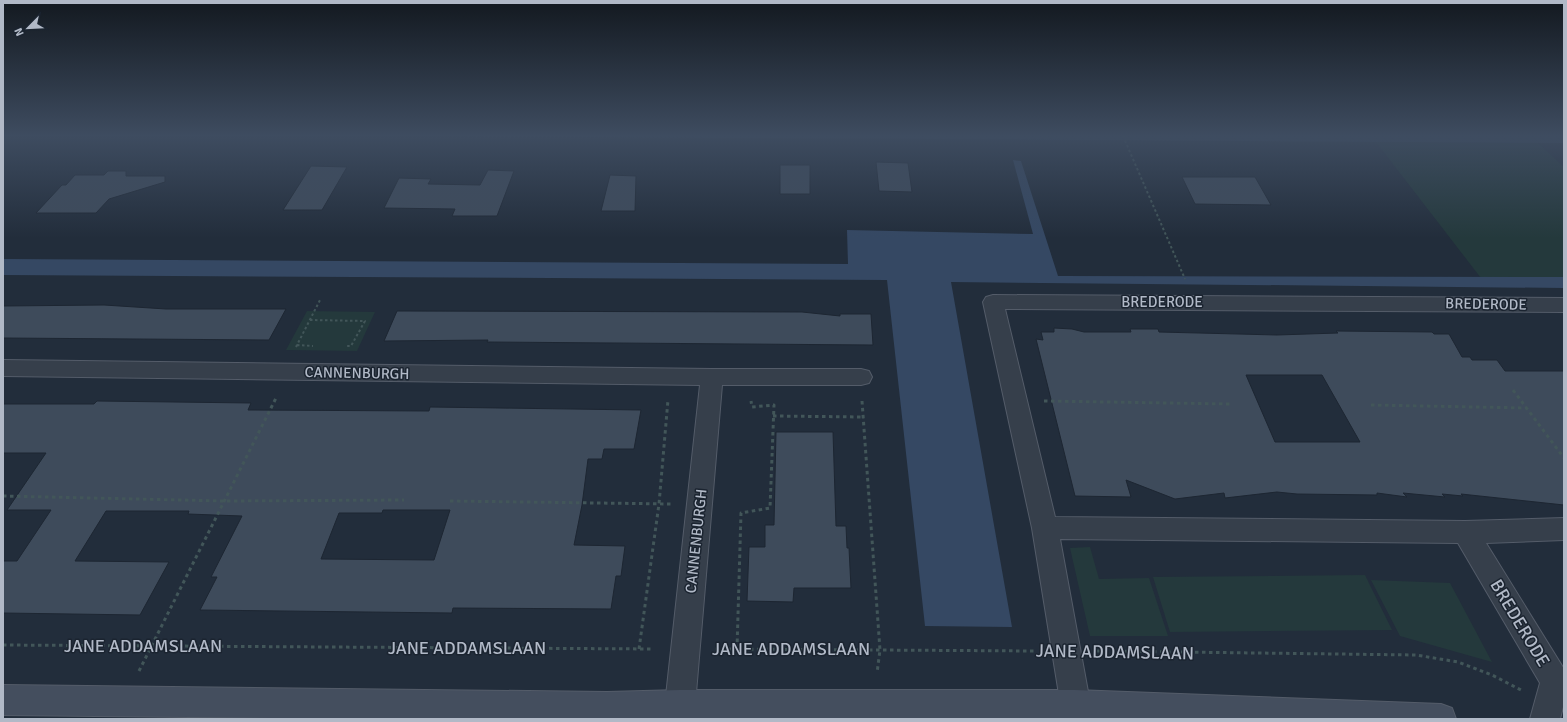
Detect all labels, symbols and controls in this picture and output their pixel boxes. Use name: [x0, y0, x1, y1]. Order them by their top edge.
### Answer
north arrow: [8, 8, 48, 48]
text: N: [12, 26, 27, 38]
street label: BREDERODE: [1121, 293, 1203, 311]
street label: BREDERODE: [1445, 294, 1527, 314]
street label: CANNENBURGH: [304, 363, 410, 383]
street label: CANNENBURGH: [682, 488, 710, 594]
street label: BREDERODE: [1485, 575, 1555, 671]
street label: JANE ADDAMSLAAN: [64, 635, 222, 657]
street label: JANE ADDAMSLAAN: [388, 637, 546, 659]
street label: JANE ADDAMSLAAN: [712, 638, 870, 660]
street label: JANE ADDAMSLAAN: [1036, 640, 1194, 664]

